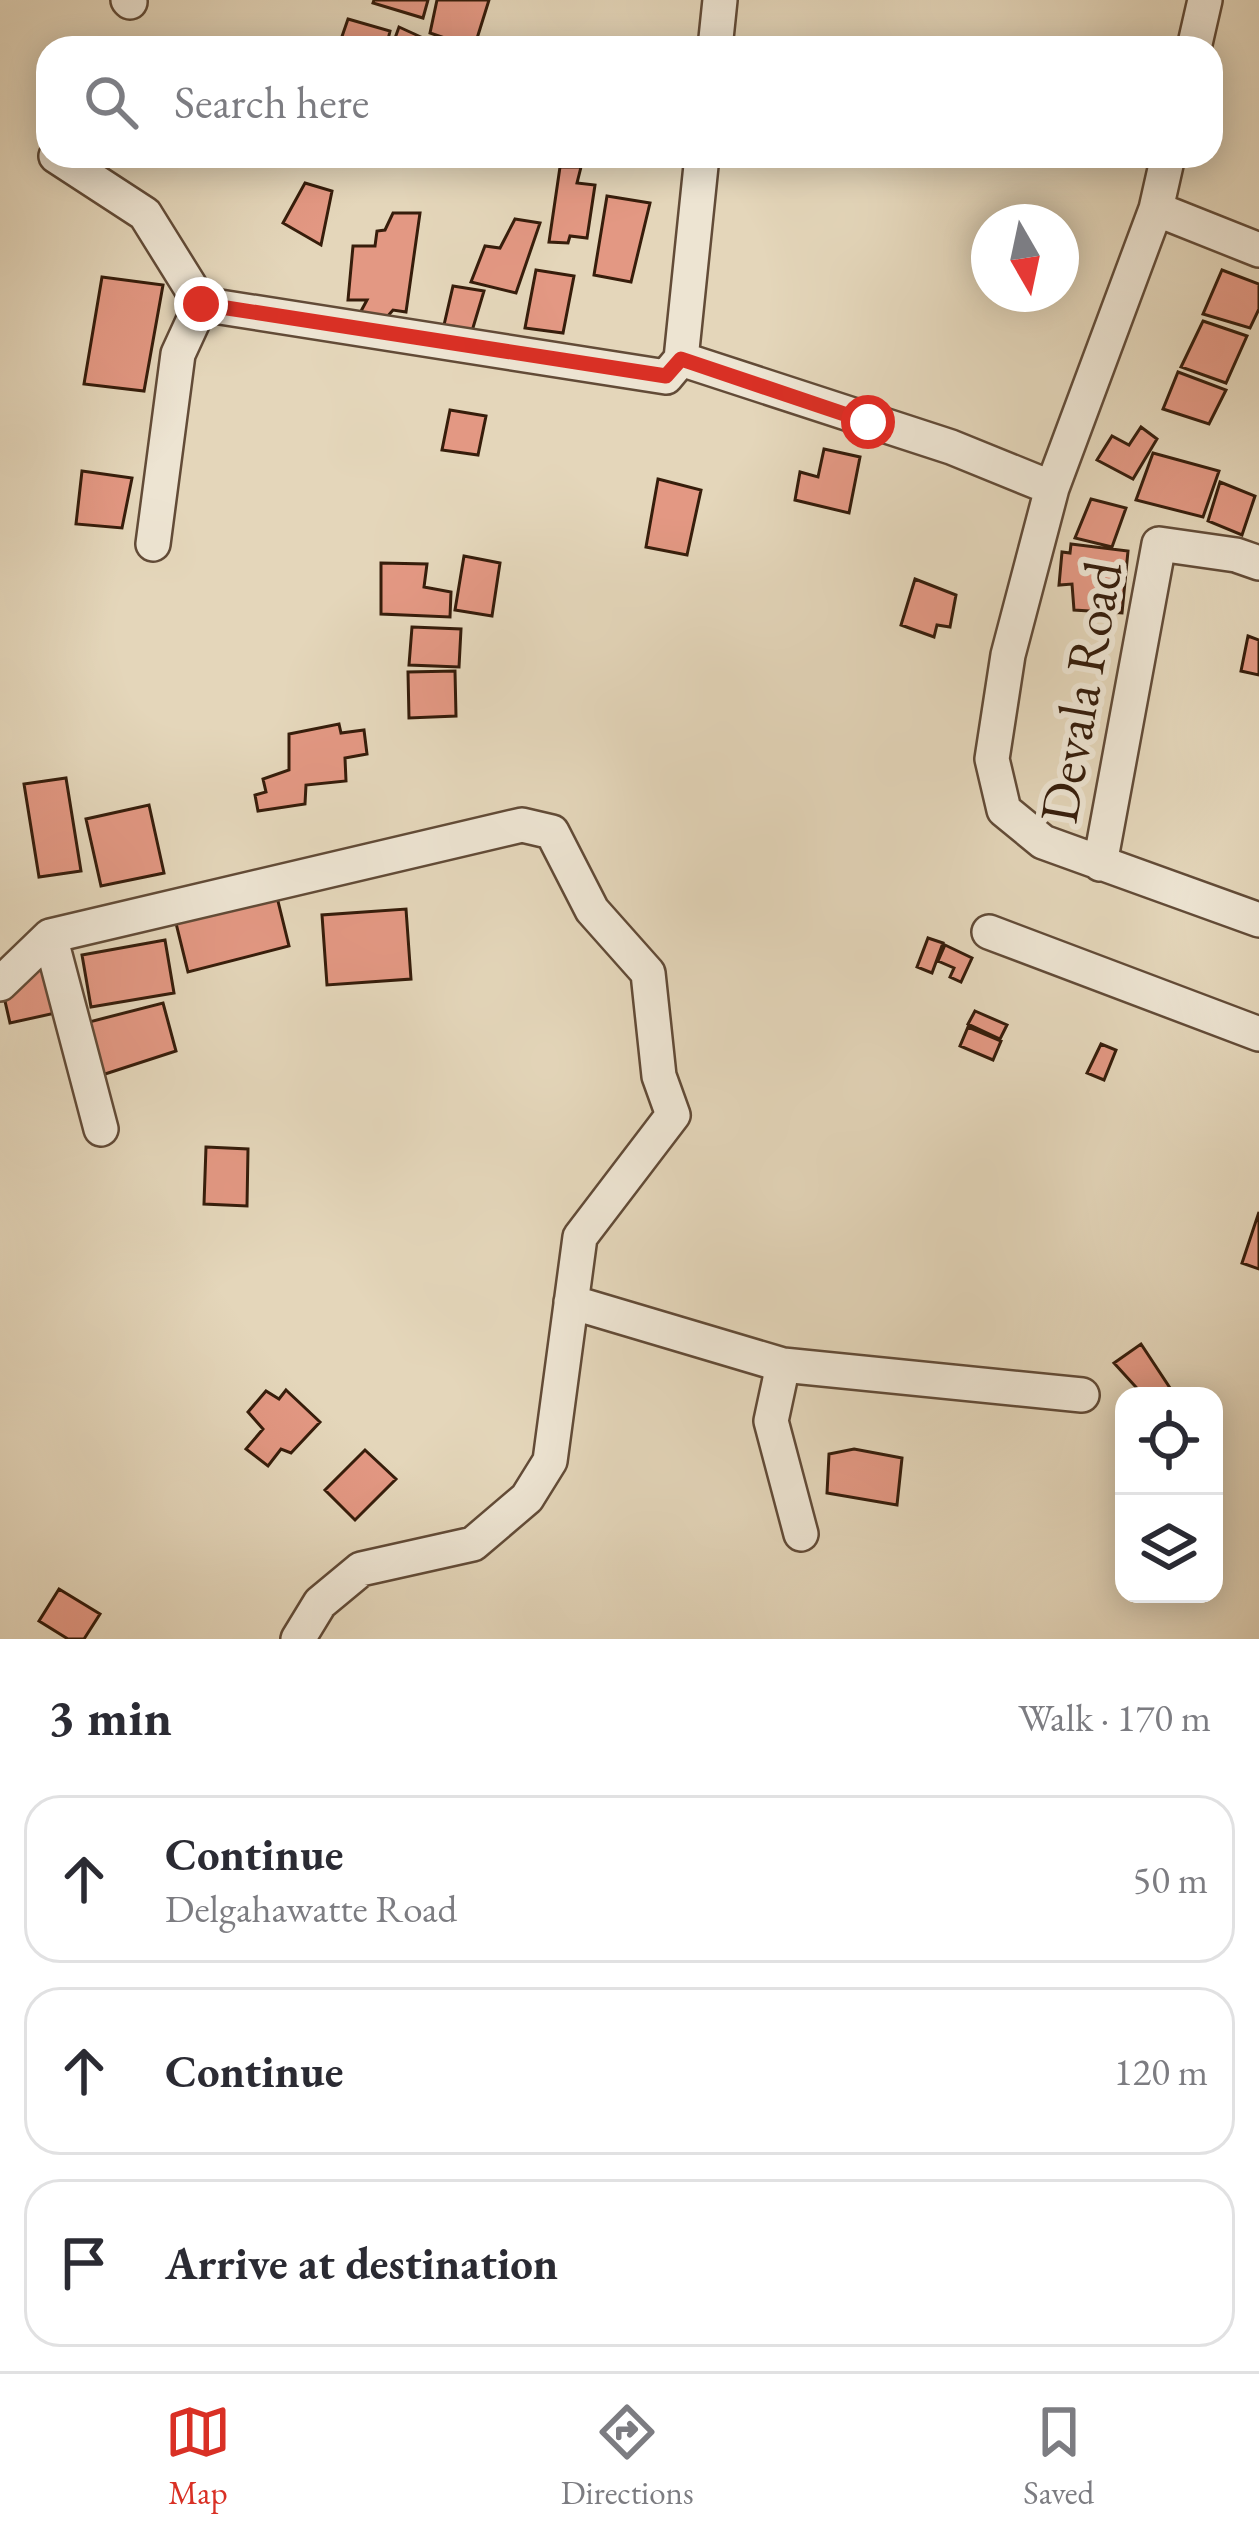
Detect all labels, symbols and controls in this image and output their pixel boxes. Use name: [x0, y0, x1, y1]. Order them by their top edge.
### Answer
search box: [36, 36, 1223, 168]
icon: search: [78, 69, 144, 135]
text: Search here: [174, 73, 369, 131]
north arrow: [971, 204, 1079, 312]
route end: [174, 277, 228, 331]
route start: [841, 395, 895, 449]
street label: Devala Road: [1023, 555, 1138, 828]
map controls: [1115, 1387, 1223, 1603]
button: locate: [1115, 1387, 1223, 1495]
button: layers: [1115, 1495, 1223, 1603]
text: 3 min: [48, 1684, 172, 1750]
text: Walk · 170 m: [1018, 1692, 1211, 1743]
text: Continue: [165, 1825, 343, 1883]
icon: ahead: [51, 1846, 117, 1912]
text: 50 m: [1132, 1854, 1208, 1905]
text: Delgahawatte Road: [165, 1883, 457, 1934]
icon: ahead: [51, 2038, 117, 2104]
text: Continue: [165, 2042, 343, 2100]
text: 120 m: [1114, 2046, 1208, 2097]
icon: arrive: [51, 2230, 117, 2296]
text: Arrive at destination: [165, 2234, 558, 2292]
tab: Map: [165, 2399, 231, 2514]
tab: Directions: [561, 2399, 694, 2514]
tab: Saved: [1023, 2399, 1094, 2514]

